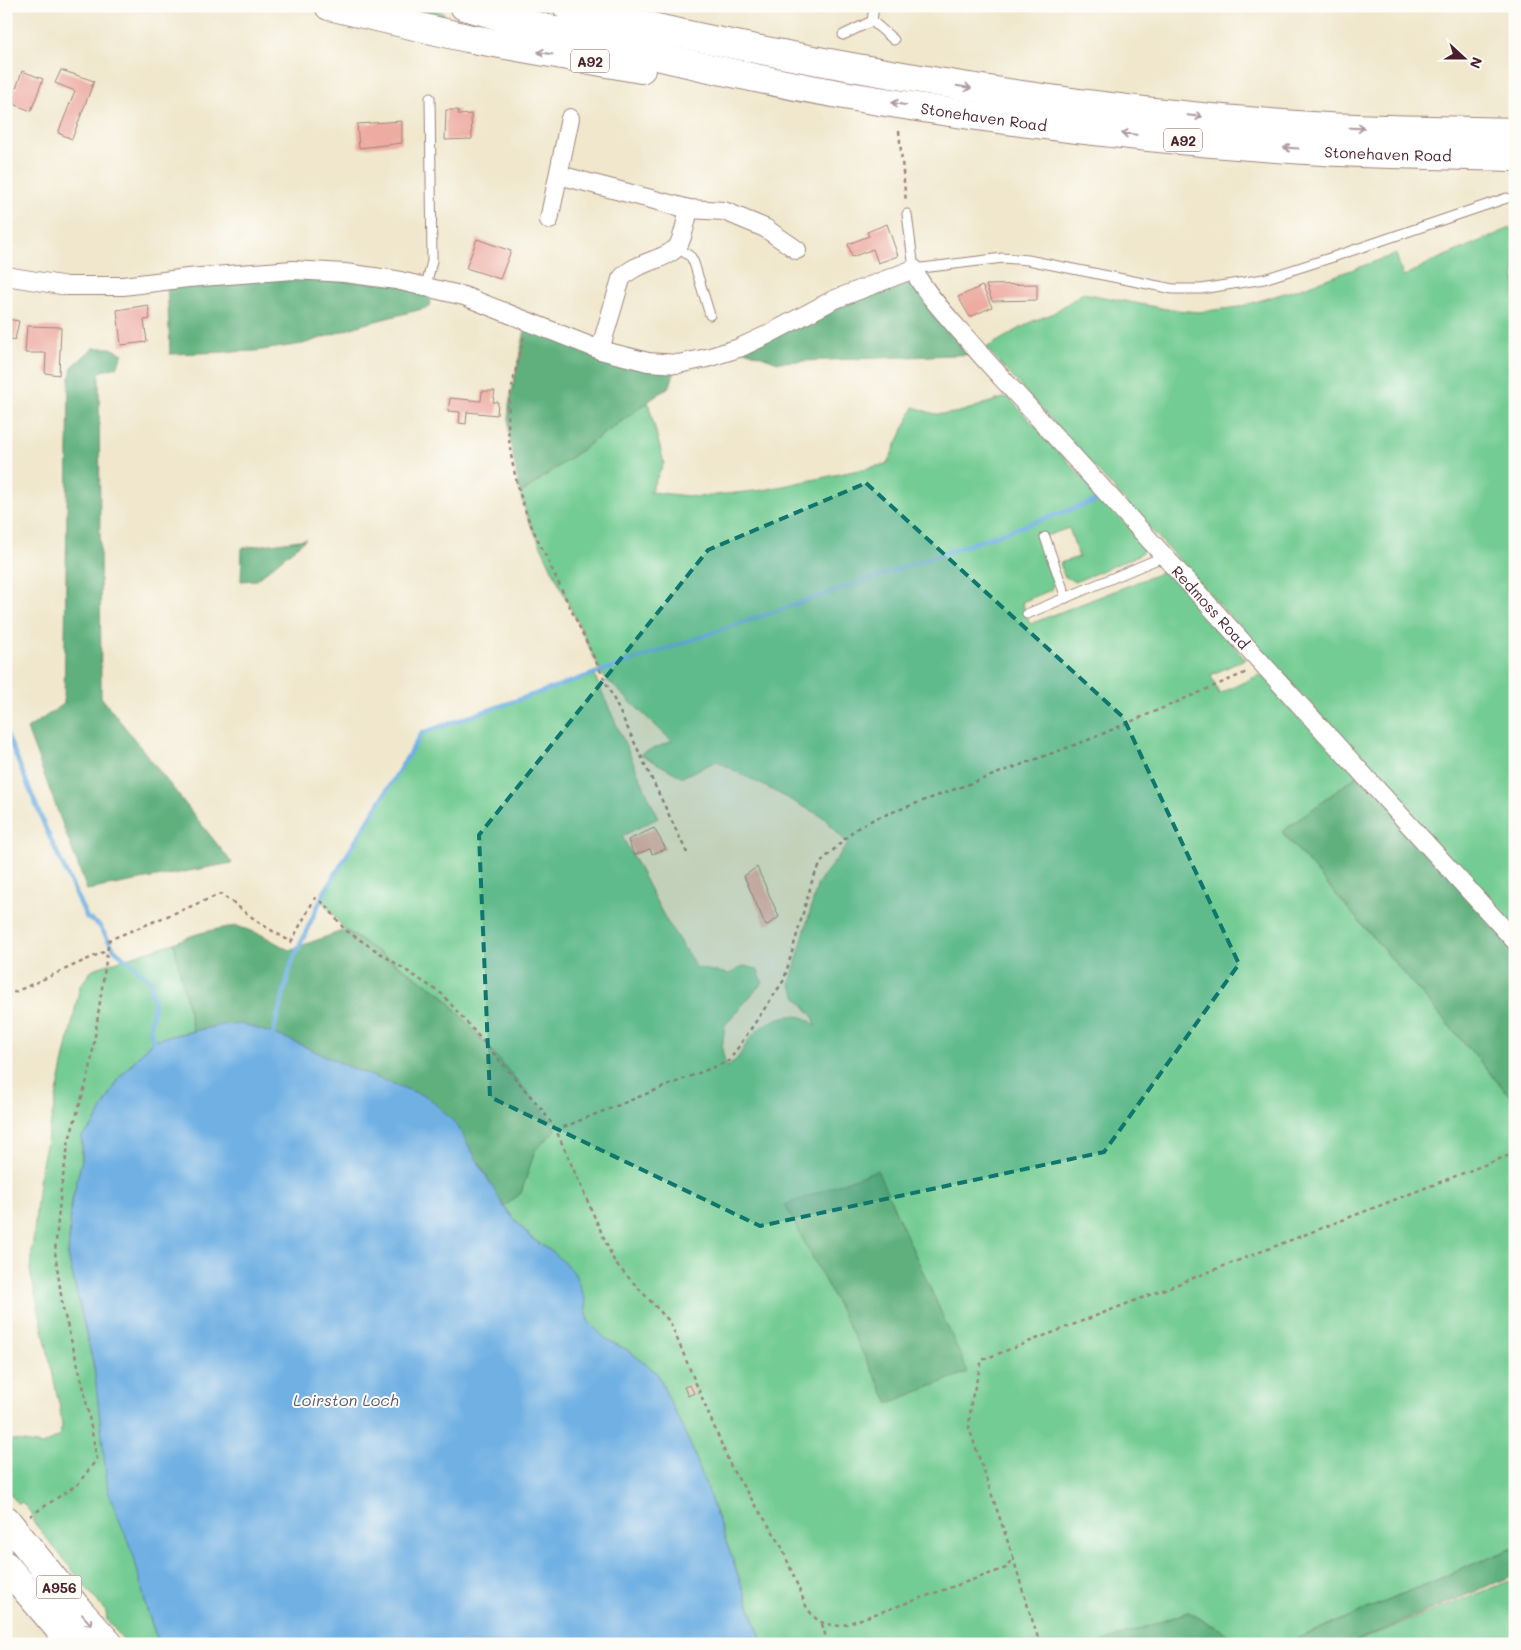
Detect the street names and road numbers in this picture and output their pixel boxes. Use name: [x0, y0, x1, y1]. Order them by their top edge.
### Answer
road number: A92: [571, 49, 609, 72]
street label: Stonehaven Road: [919, 98, 1048, 135]
road number: A92: [1164, 128, 1202, 152]
street label: Stonehaven Road: [1324, 141, 1452, 165]
street label: Redmoss Road: [1168, 561, 1254, 653]
road number: A956: [36, 1575, 82, 1598]

